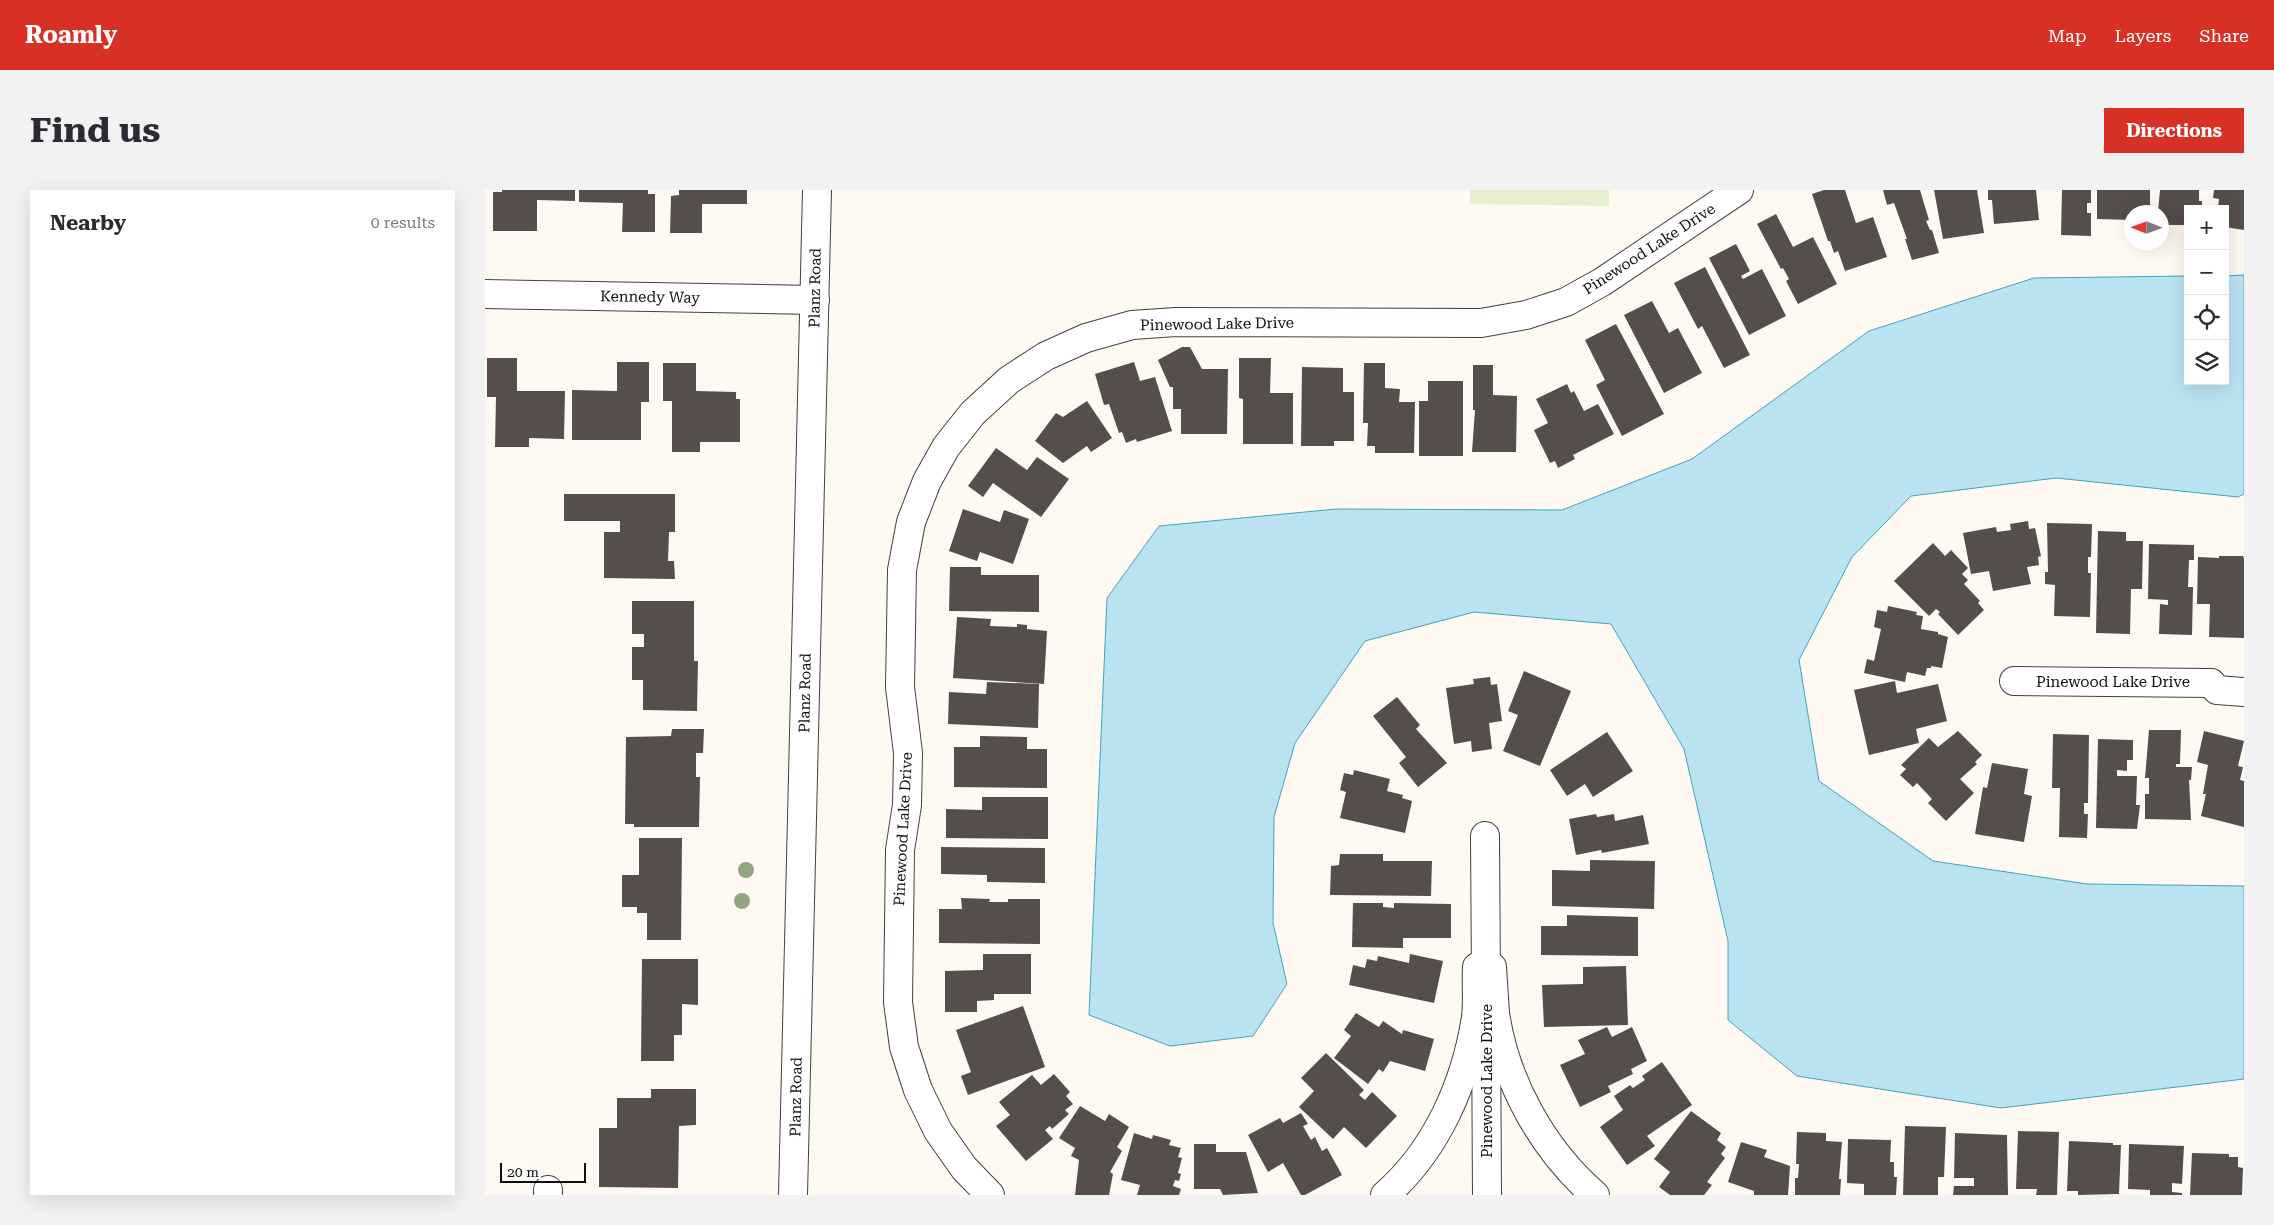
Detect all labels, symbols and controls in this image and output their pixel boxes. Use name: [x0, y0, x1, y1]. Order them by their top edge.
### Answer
text: Roamly: [25, 21, 117, 49]
text: Map: [2048, 25, 2087, 46]
text: Layers: [2115, 25, 2171, 46]
text: Share: [2199, 25, 2249, 46]
button: Directions: [2104, 108, 2244, 153]
text: Find us: [30, 110, 160, 151]
street label: Pinewood Lake Drive: [1580, 200, 1718, 298]
north arrow: [2124, 205, 2169, 250]
map controls: [2184, 205, 2229, 385]
button: +: [2184, 205, 2229, 250]
text: Nearby: [50, 211, 126, 235]
text: 0 results: [371, 213, 435, 232]
street label: Planz Road: [805, 248, 825, 328]
button: −: [2184, 250, 2229, 295]
street label: Kennedy Way: [600, 287, 700, 307]
button: locate: [2184, 295, 2229, 340]
street label: Pinewood Lake Drive: [1140, 314, 1294, 334]
button: layers: [2184, 340, 2229, 385]
street label: Planz Road: [795, 653, 815, 733]
street label: Pinewood Lake Drive: [2036, 673, 2190, 691]
street label: Pinewood Lake Drive: [890, 752, 916, 906]
street label: Pinewood Lake Drive: [1478, 1004, 1496, 1158]
street label: Planz Road: [786, 1057, 806, 1137]
scale bar: [500, 1160, 586, 1183]
text: 20 m: [507, 1164, 539, 1180]

